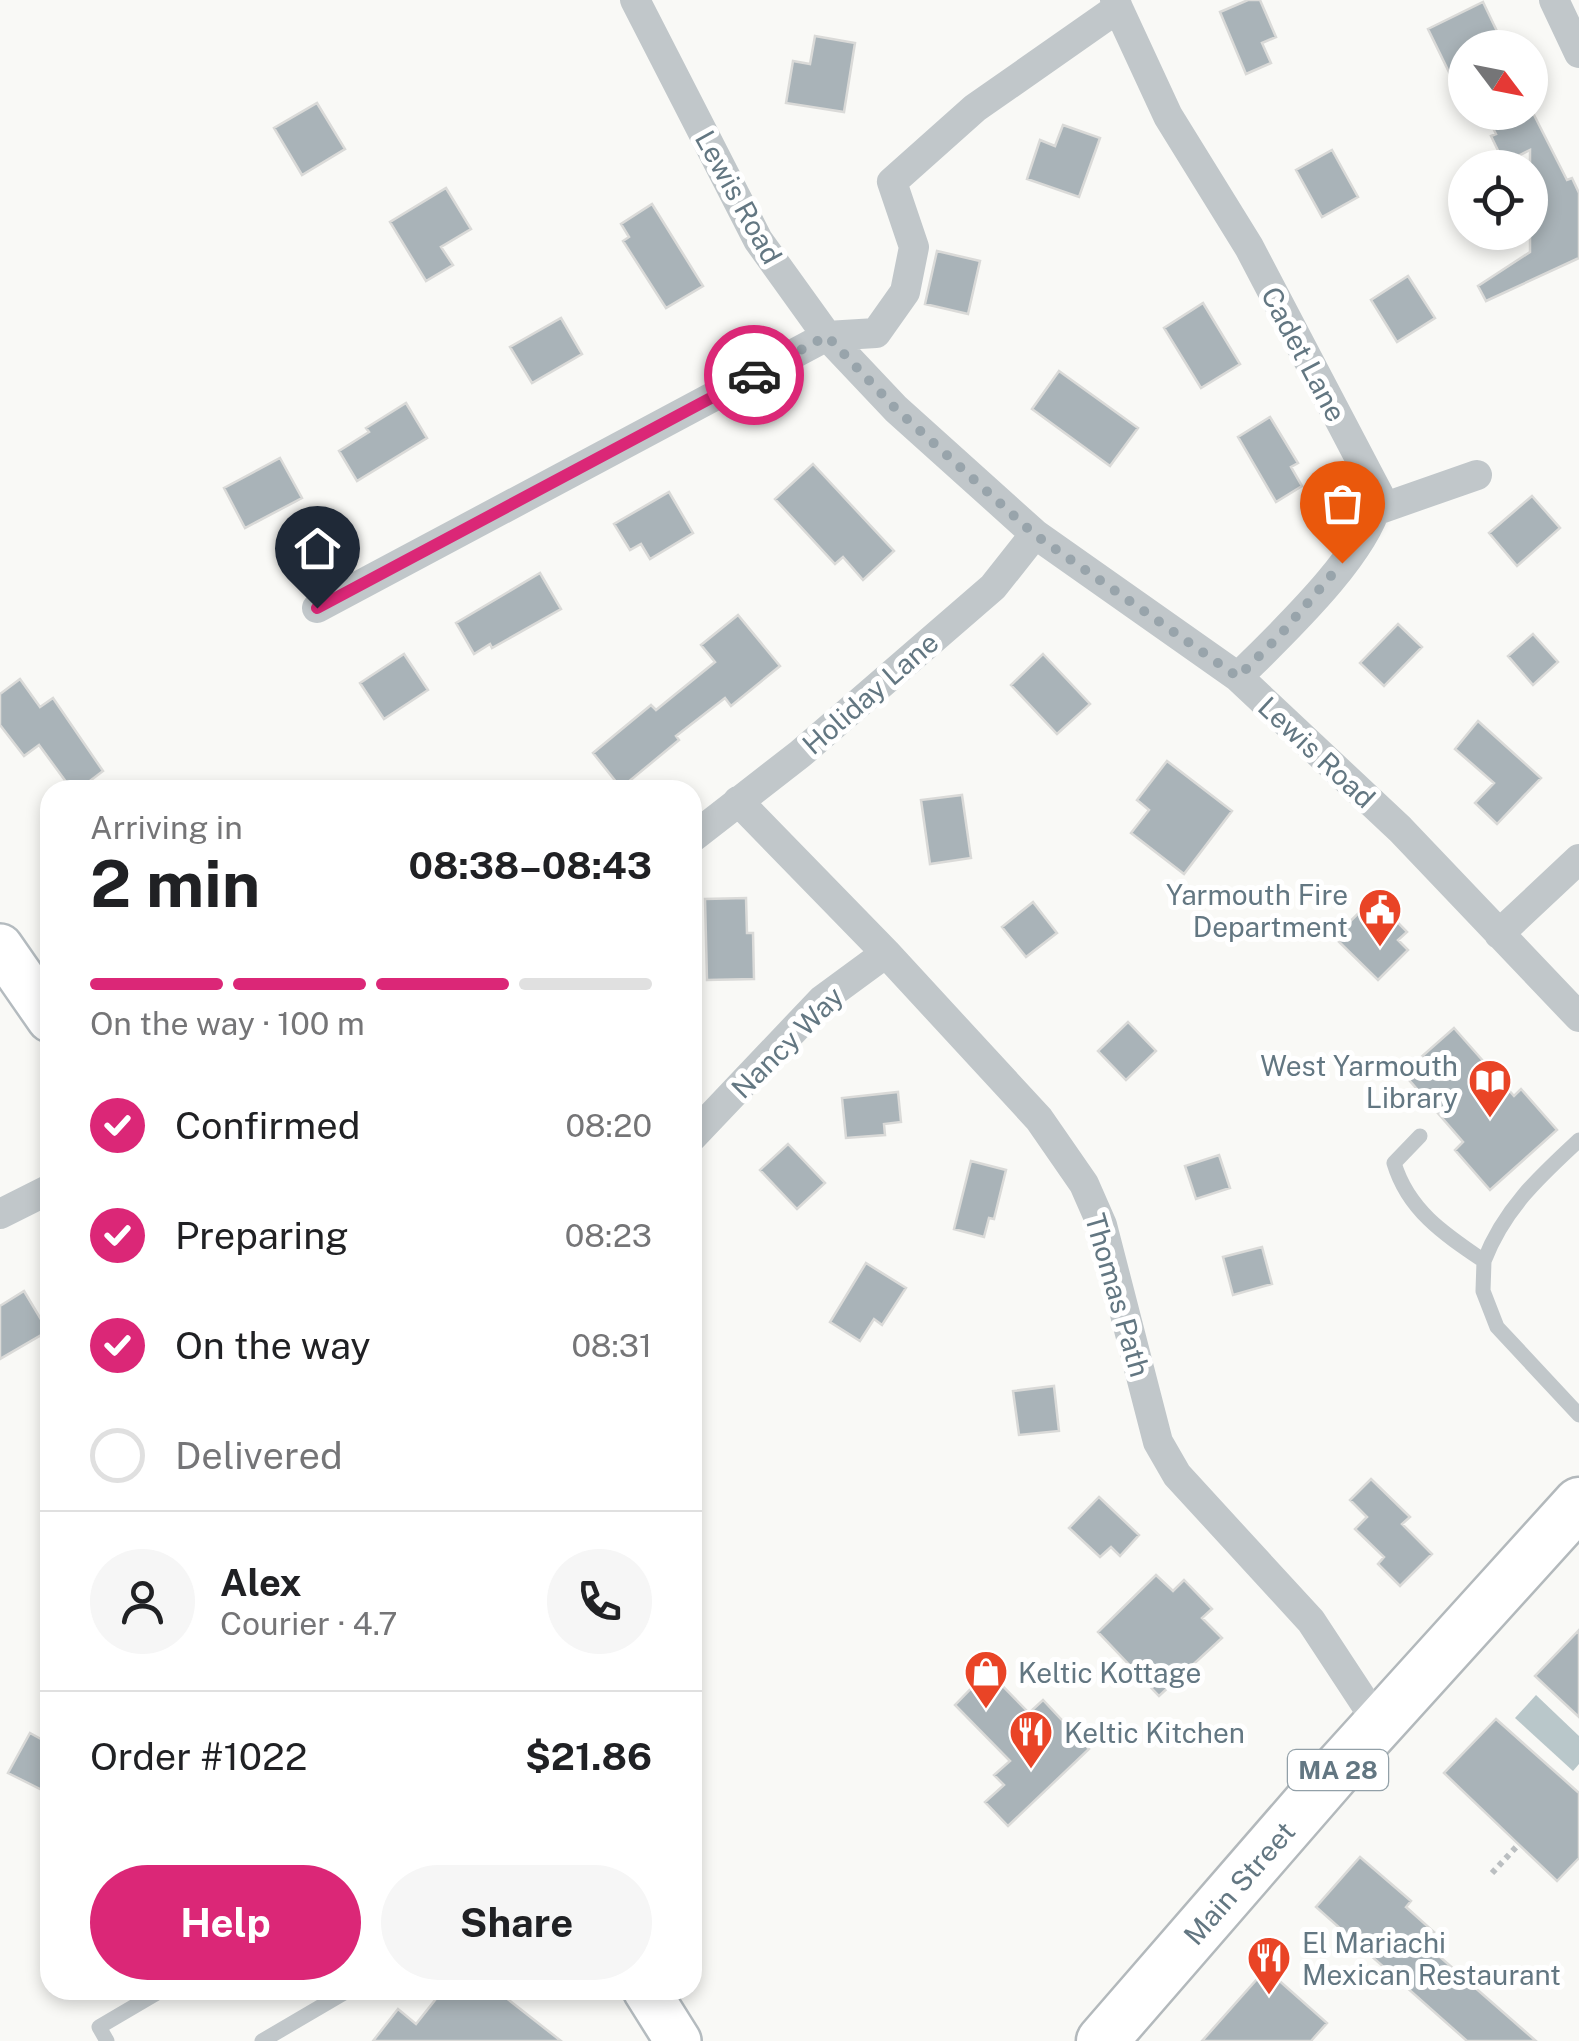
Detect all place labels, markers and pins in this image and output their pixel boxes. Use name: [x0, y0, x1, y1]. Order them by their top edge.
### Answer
pin: [1300, 461, 1385, 564]
pin: [275, 506, 360, 609]
place label: Yarmouth Fire Department: [1166, 878, 1348, 943]
public building icon: Yarmouth Fire Department: [1357, 887, 1403, 948]
place label: West Yarmouth Library: [1260, 1049, 1458, 1114]
library icon: West Yarmouth Library: [1467, 1058, 1513, 1119]
shop icon: Keltic Kottage: [963, 1649, 1009, 1710]
place label: Keltic Kottage: [1018, 1656, 1201, 1689]
restaurant icon: Keltic Kitchen: [1008, 1709, 1054, 1770]
place label: Keltic Kitchen: [1064, 1716, 1245, 1749]
place label: El Mariachi Mexican Restaurant: [1302, 1926, 1561, 1991]
restaurant icon: El Mariachi Mexican Restaurant: [1246, 1935, 1292, 1996]

